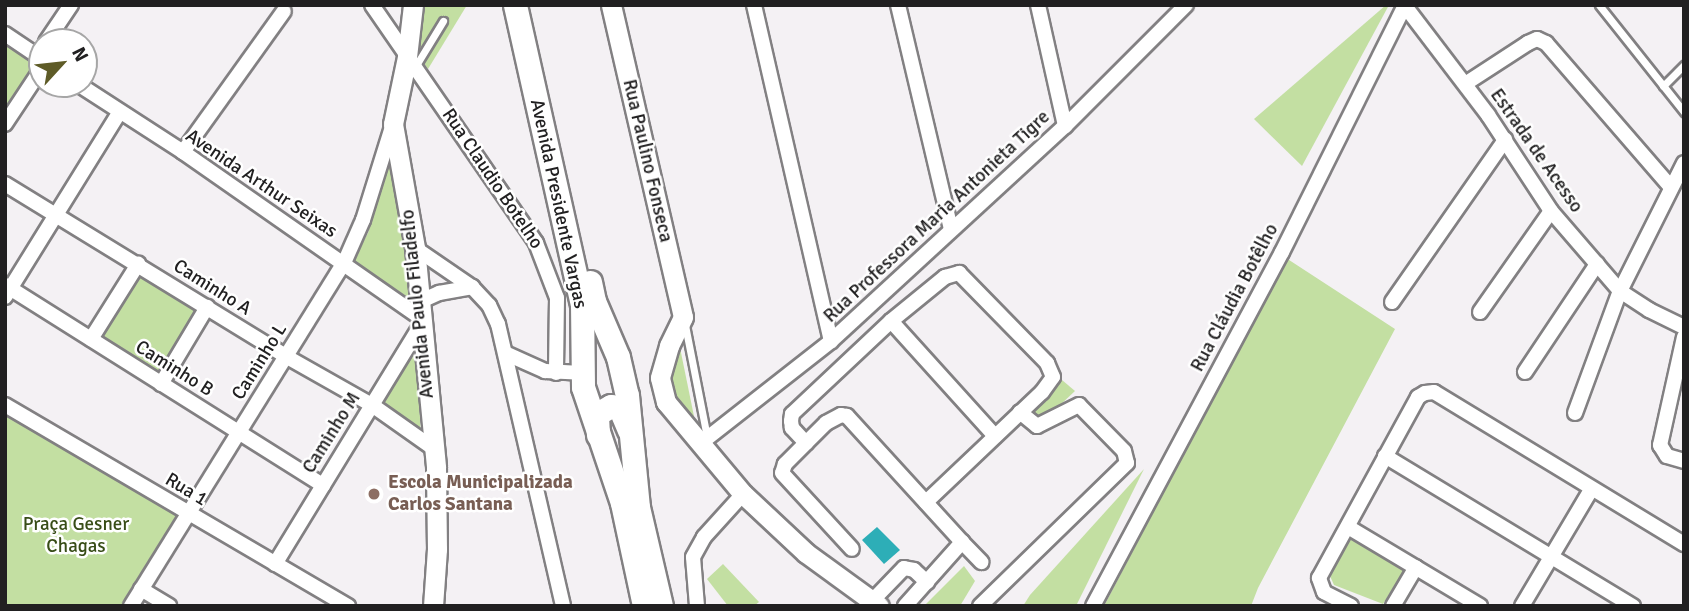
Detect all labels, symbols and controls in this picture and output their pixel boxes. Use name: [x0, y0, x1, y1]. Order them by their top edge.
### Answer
north arrow: [28, 28, 98, 98]
text: N: [66, 43, 94, 66]
street label: Rua Paulino Fonseca: [617, 77, 677, 245]
street label: Estrada de Acesso: [1485, 85, 1587, 217]
street label: Avenida Presidente Vargas: [525, 97, 591, 311]
street label: Rua Claudio Botelho: [437, 104, 547, 254]
street label: Rua Professora Maria Antonieta Tigre: [819, 106, 1055, 328]
street label: Avenida Arthur Seixas: [181, 125, 341, 243]
street label: Avenida Paulo Filadelfo: [397, 208, 439, 400]
street label: Rua Cláudia Botêlho: [1186, 220, 1284, 376]
street label: Caminho A: [169, 255, 255, 321]
street label: Caminho L: [228, 320, 292, 404]
street label: Caminho B: [131, 336, 217, 402]
street label: Caminho M: [298, 388, 366, 478]
street label: Rua 1: [161, 469, 211, 511]
place label: Escola Municipalizada Carlos Santana: [388, 472, 573, 516]
marker: Escola Municipalizada Carlos Santana: [366, 486, 382, 502]
park label: Praça Gesner Chagas: [23, 514, 129, 558]

